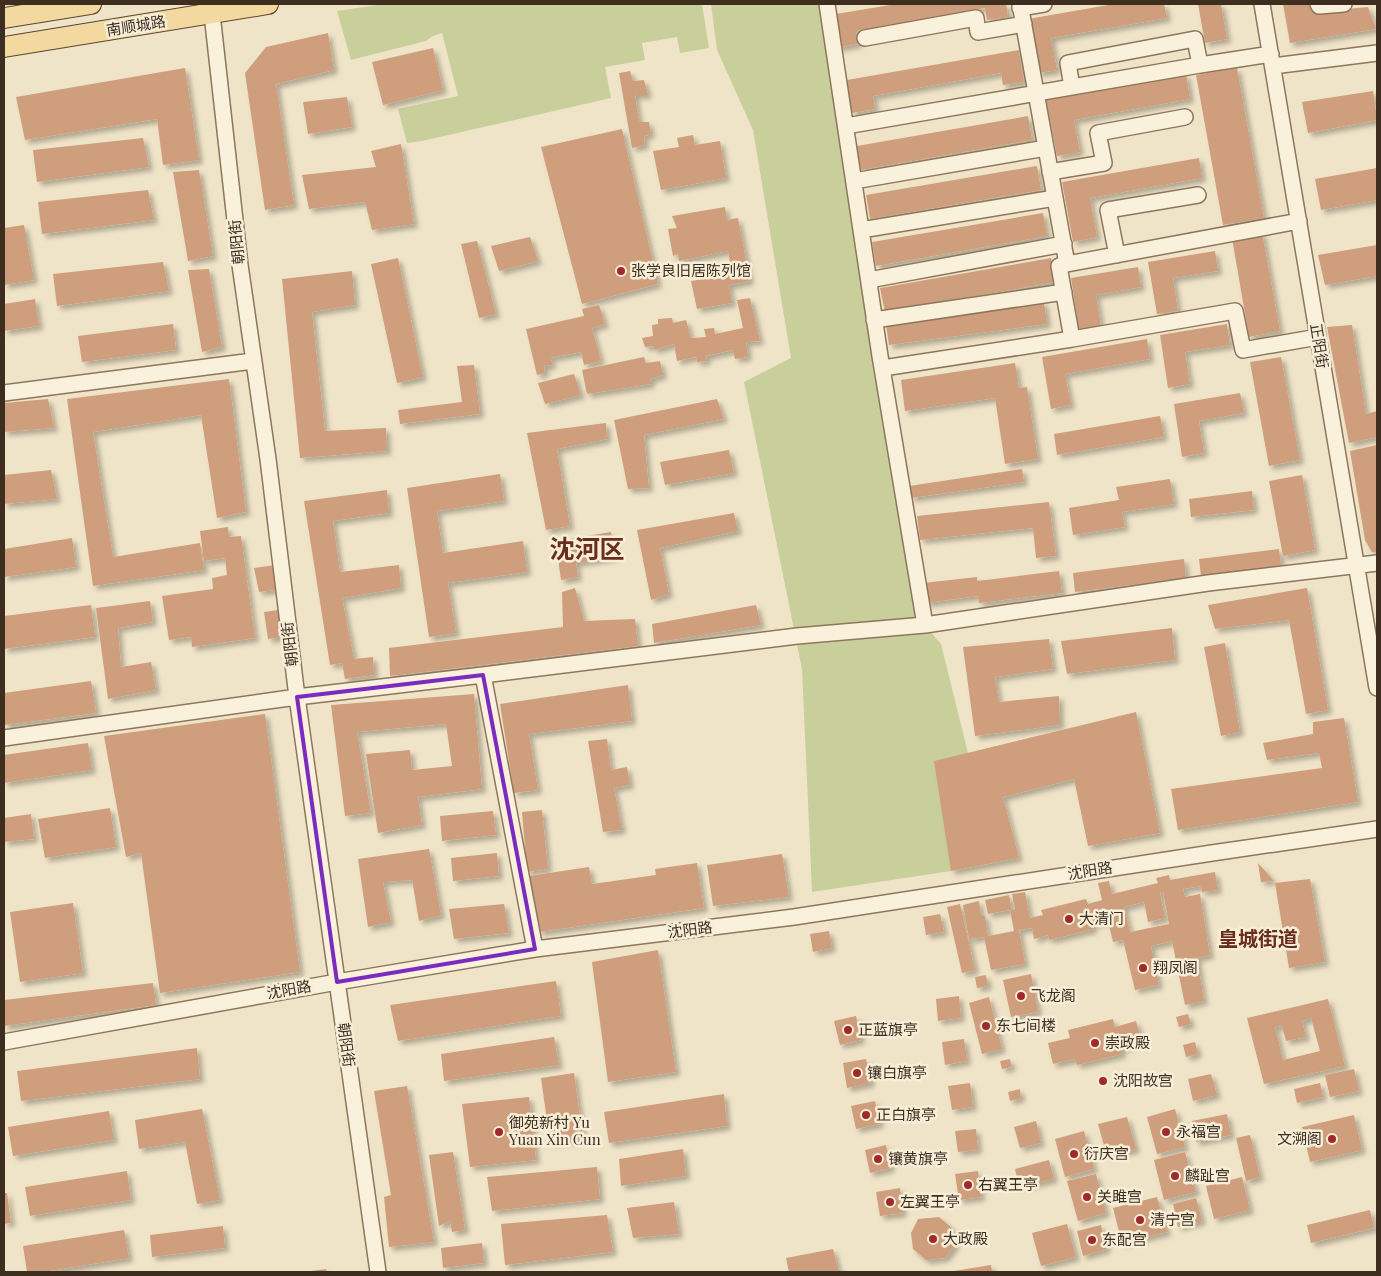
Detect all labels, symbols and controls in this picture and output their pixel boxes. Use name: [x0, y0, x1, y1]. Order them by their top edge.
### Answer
street label: 南顺城路: [105, 10, 167, 40]
street label: 朝阳街: [224, 219, 248, 266]
place label: 张学良旧居陈列馆: [631, 260, 751, 280]
marker: 张学良旧居陈列馆: [615, 265, 627, 277]
street label: 正阳街: [1307, 322, 1333, 370]
district label: 沈河区: [549, 531, 625, 564]
street label: 朝阳街: [276, 621, 302, 668]
street label: 沈阳路: [1066, 857, 1114, 883]
place label: 大清门: [1079, 908, 1124, 928]
marker: 大清门: [1063, 913, 1075, 925]
street label: 沈阳路: [666, 916, 713, 942]
district label: 皇城街道: [1218, 924, 1298, 951]
place label: 翔凤阁: [1153, 957, 1198, 977]
marker: 翔凤阁: [1137, 962, 1149, 974]
street label: 沈阳路: [265, 975, 313, 1003]
place label: 飞龙阁: [1031, 985, 1076, 1005]
marker: 飞龙阁: [1015, 990, 1027, 1002]
place label: 东七间楼: [996, 1015, 1056, 1035]
place label: 正蓝旗亭: [858, 1019, 918, 1039]
marker: 东七间楼: [980, 1020, 992, 1032]
street label: 朝阳街: [334, 1021, 360, 1069]
marker: 正蓝旗亭: [842, 1024, 854, 1036]
place label: 崇政殿: [1105, 1032, 1150, 1052]
marker: 崇政殿: [1089, 1037, 1101, 1049]
place label: 镶白旗亭: [867, 1062, 927, 1082]
marker: 镶白旗亭: [851, 1067, 863, 1079]
place label: 沈阳故宫: [1113, 1070, 1173, 1090]
marker: 沈阳故宫: [1097, 1075, 1109, 1087]
place label: 正白旗亭: [876, 1104, 936, 1124]
marker: 正白旗亭: [860, 1109, 872, 1121]
place label: 御苑新村 Yu Yuan Xin Cun: [508, 1112, 601, 1149]
place label: 永福宫: [1176, 1121, 1221, 1141]
marker: 御苑新村 Yu Yuan Xin Cun: [493, 1126, 505, 1138]
marker: 永福宫: [1160, 1126, 1172, 1138]
place label: 文溯阁: [1277, 1128, 1322, 1148]
marker: 文溯阁: [1326, 1133, 1338, 1145]
place label: 衍庆宫: [1084, 1143, 1129, 1163]
place label: 镶黄旗亭: [888, 1148, 948, 1168]
marker: 衍庆宫: [1068, 1148, 1080, 1160]
marker: 镶黄旗亭: [872, 1153, 884, 1165]
place label: 麟趾宫: [1185, 1165, 1230, 1185]
marker: 麟趾宫: [1169, 1170, 1181, 1182]
place label: 右翼王亭: [978, 1174, 1038, 1194]
marker: 右翼王亭: [962, 1179, 974, 1191]
place label: 关雎宫: [1097, 1186, 1142, 1206]
place label: 左翼王亭: [900, 1191, 960, 1211]
marker: 关雎宫: [1081, 1191, 1093, 1203]
marker: 左翼王亭: [884, 1196, 896, 1208]
place label: 清宁宫: [1150, 1209, 1195, 1229]
marker: 清宁宫: [1134, 1214, 1146, 1226]
place label: 大政殿: [943, 1228, 988, 1248]
place label: 东配宫: [1102, 1229, 1147, 1249]
marker: 大政殿: [927, 1233, 939, 1245]
marker: 东配宫: [1086, 1234, 1098, 1246]

